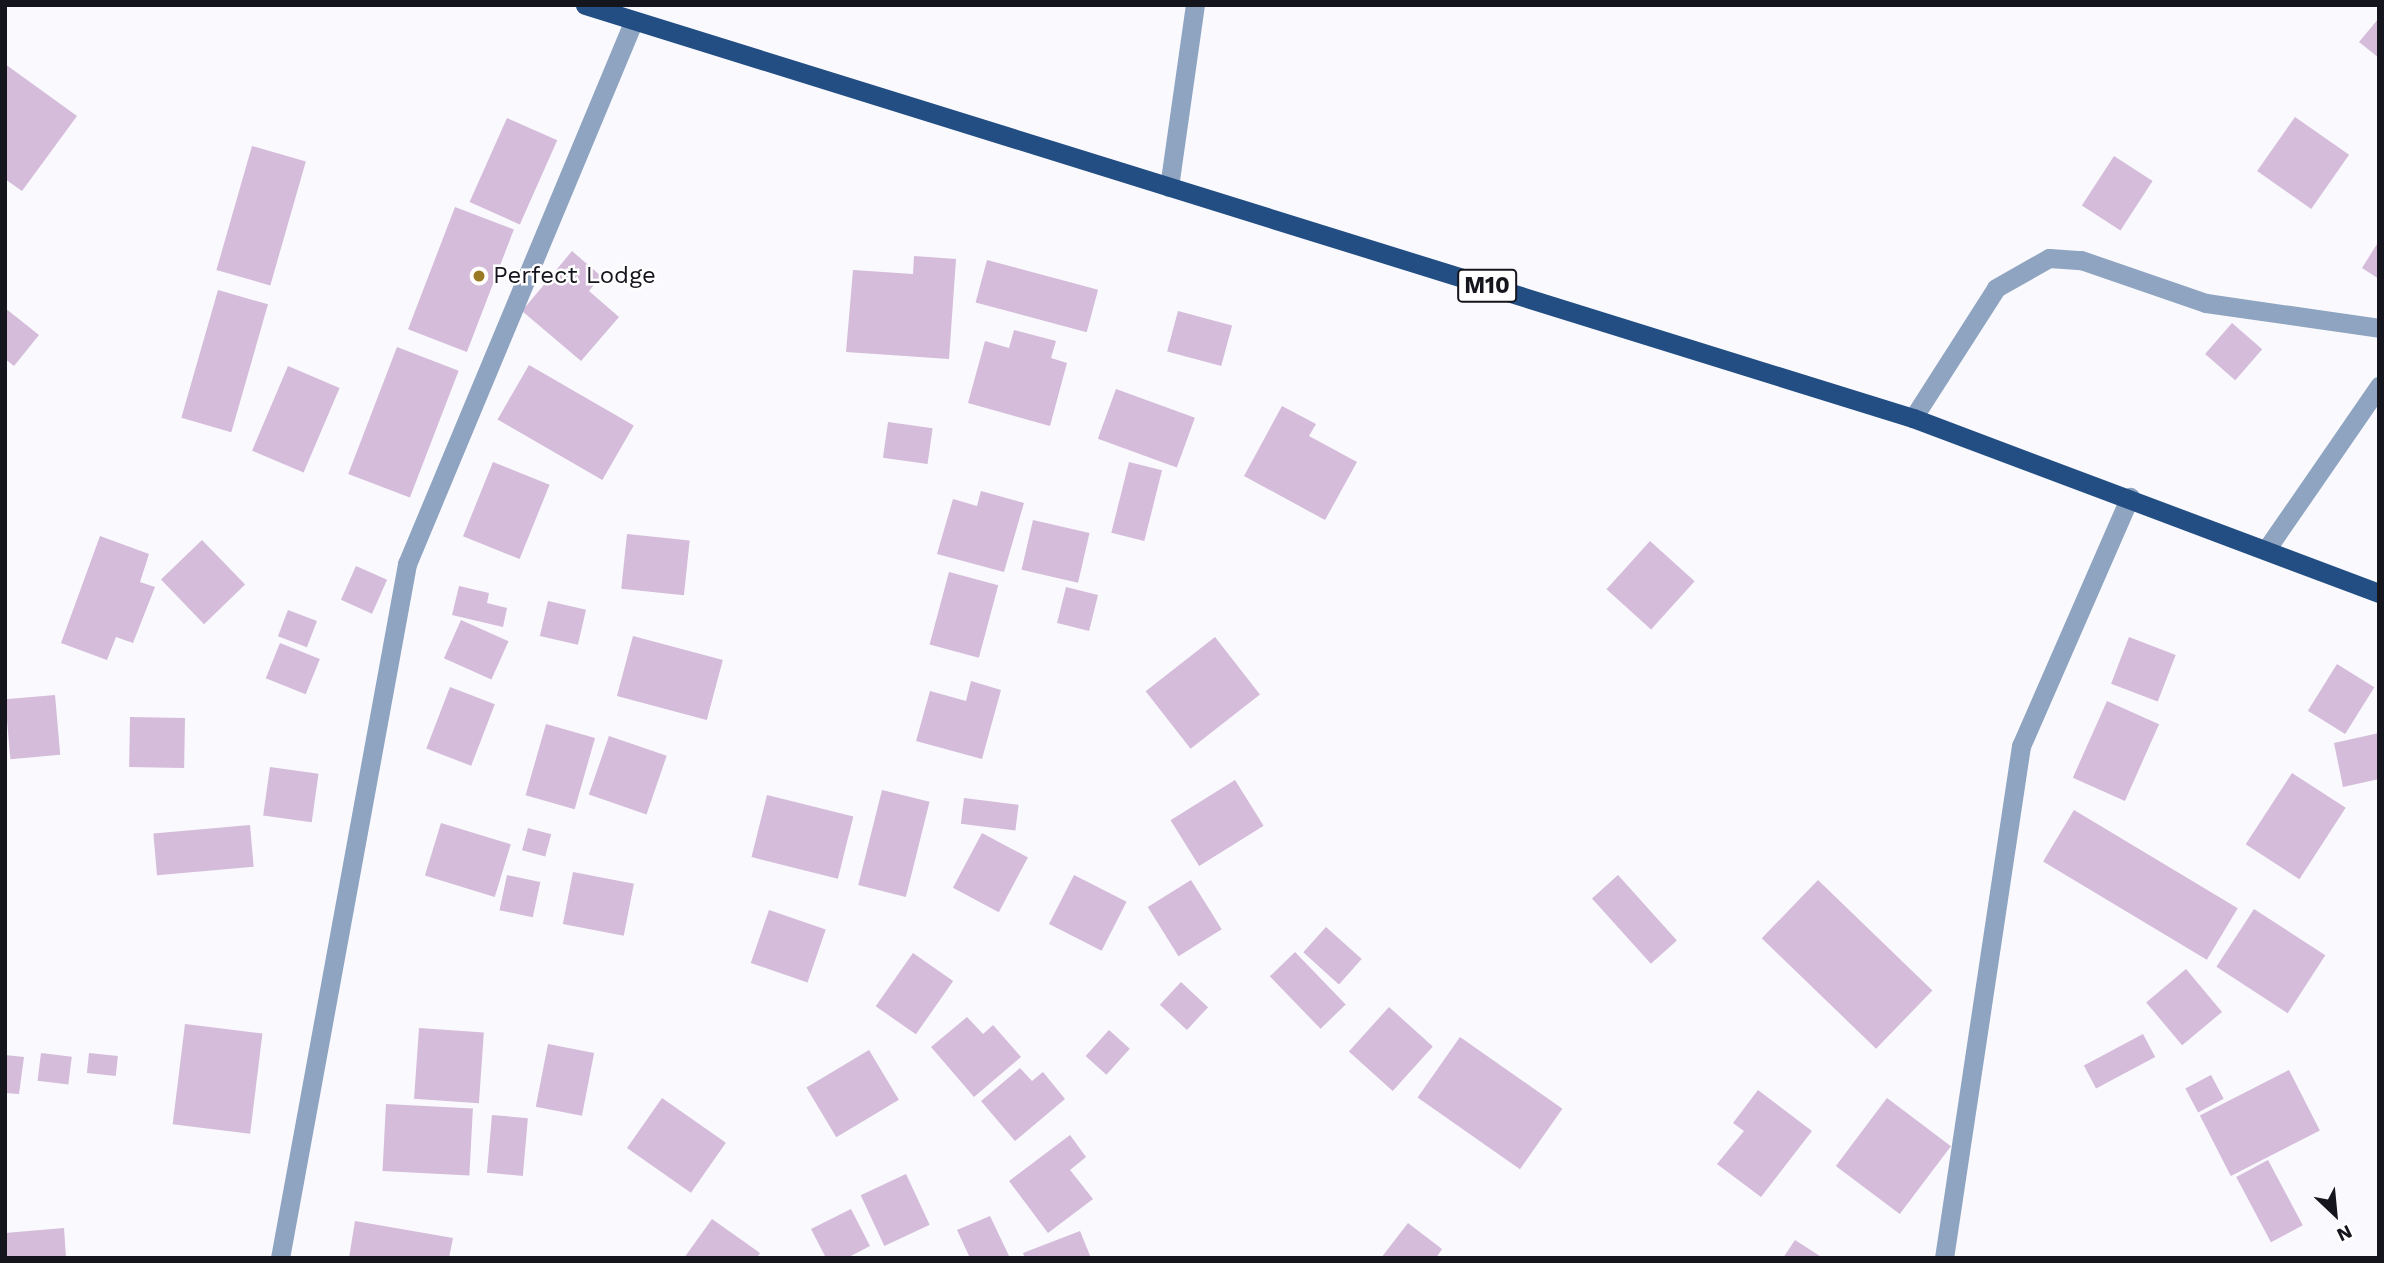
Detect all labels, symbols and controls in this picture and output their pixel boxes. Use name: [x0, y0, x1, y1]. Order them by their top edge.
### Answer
place label: Perfect Lodge: [493, 262, 656, 290]
road number: M10: [1456, 266, 1518, 306]
marker: Perfect Lodge: [471, 268, 487, 284]
north arrow: [2300, 1179, 2370, 1249]
text: N: [2333, 1220, 2356, 1247]

